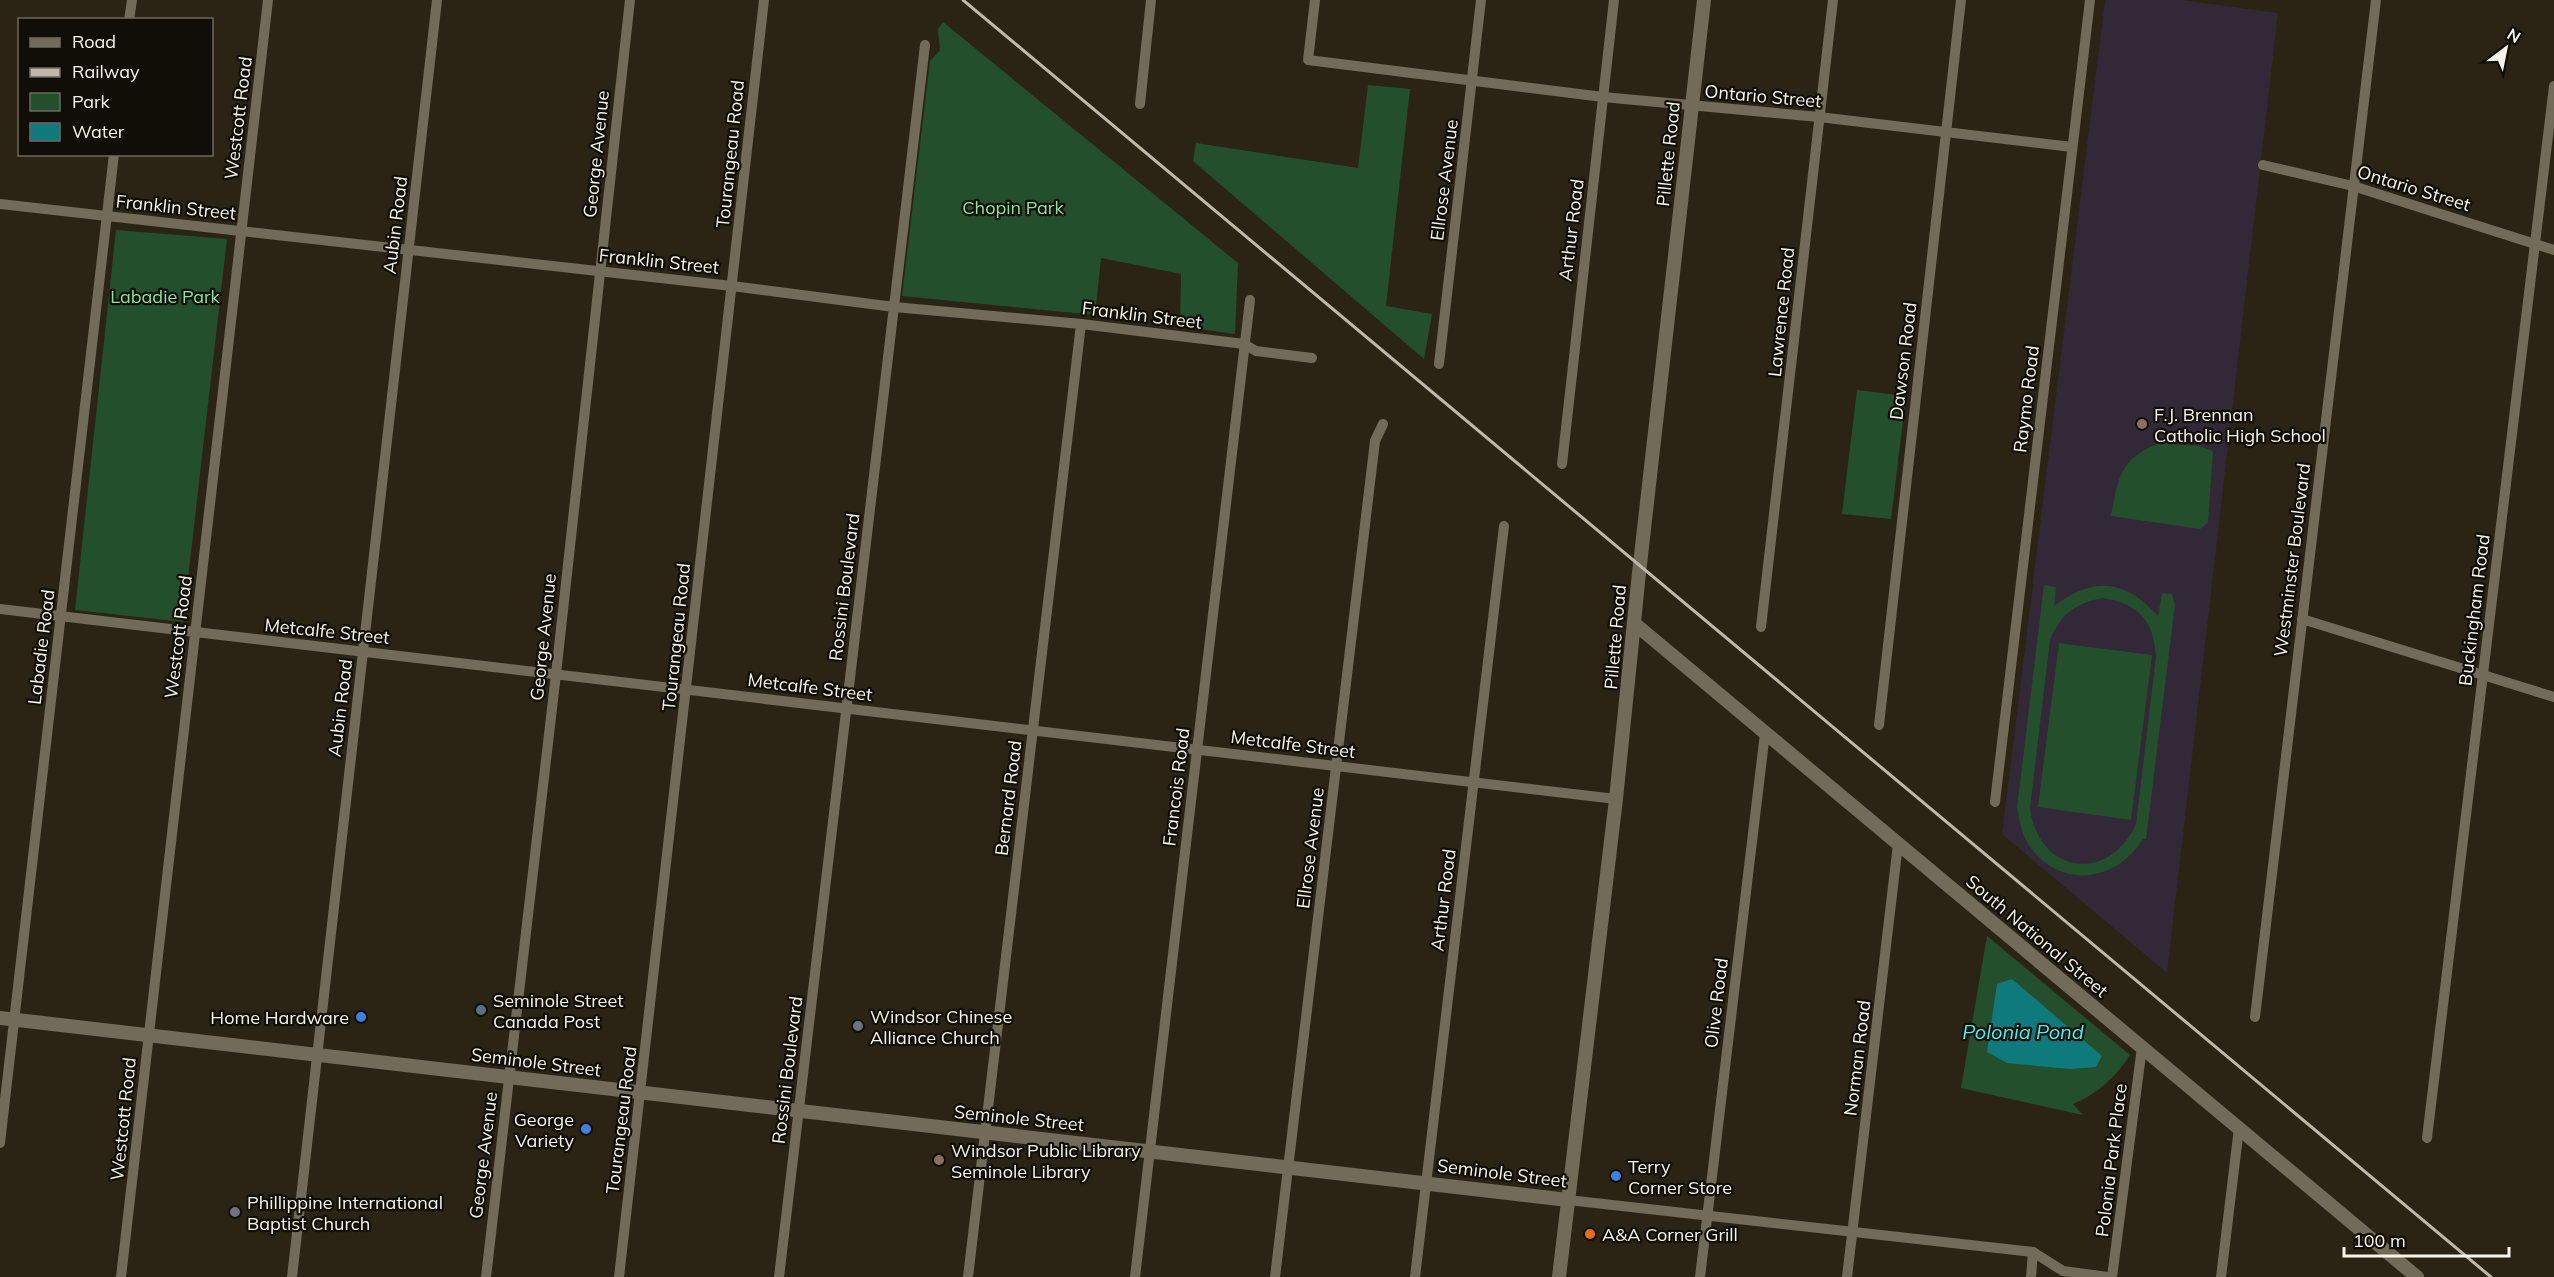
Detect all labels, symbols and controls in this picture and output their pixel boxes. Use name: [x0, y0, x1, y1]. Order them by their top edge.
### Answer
legend: [18, 18, 213, 156]
north arrow: [2476, 18, 2536, 78]
text: N: [2504, 24, 2524, 47]
text: Road: [72, 30, 116, 53]
street label: Westcott Road: [219, 55, 257, 181]
text: Railway: [72, 60, 140, 83]
street label: Tourangeau Road: [711, 79, 749, 229]
street label: Ontario Street: [1704, 79, 1822, 113]
street label: George Avenue: [578, 89, 614, 219]
text: Park: [72, 90, 111, 113]
street label: Pillette Road: [1651, 100, 1685, 208]
street label: Ellrose Avenue: [1425, 118, 1463, 242]
text: Water: [72, 120, 125, 143]
street label: Ontario Street: [2355, 160, 2473, 216]
street label: Aubin Road: [378, 175, 412, 275]
street label: Arthur Road: [1553, 178, 1589, 282]
street label: Franklin Street: [115, 189, 237, 225]
park label: Chopin Park: [962, 196, 1064, 219]
street label: Franklin Street: [598, 243, 720, 279]
street label: Lawrence Road: [1763, 246, 1799, 378]
park label: Labadie Park: [110, 285, 221, 308]
street label: Franklin Street: [1081, 296, 1203, 334]
street label: Dawson Road: [1884, 301, 1922, 421]
street label: Raymo Road: [2008, 344, 2044, 454]
place label: F.J. Brennan Catholic High School: [2154, 403, 2326, 447]
marker: F.J. Brennan Catholic High School: [2135, 417, 2149, 431]
street label: Westminster Boulevard: [2269, 462, 2315, 658]
street label: Rossini Boulevard: [824, 512, 864, 662]
street label: Buckingham Road: [2453, 533, 2495, 687]
street label: Tourangeau Road: [657, 562, 695, 712]
street label: George Avenue: [525, 572, 561, 702]
street label: Westcott Road: [159, 574, 197, 700]
street label: Pillette Road: [1599, 584, 1631, 690]
street label: Labadie Road: [23, 588, 59, 706]
street label: Metcalfe Street: [263, 613, 391, 649]
street label: Aubin Road: [323, 658, 357, 758]
street label: Metcalfe Street: [746, 668, 874, 706]
street label: Metcalfe Street: [1229, 725, 1357, 763]
street label: Francois Road: [1157, 727, 1195, 847]
street label: Bernard Road: [990, 739, 1026, 857]
street label: Ellrose Avenue: [1291, 786, 1329, 910]
street label: Arthur Road: [1425, 848, 1461, 952]
street label: South National Street: [1961, 870, 2113, 1002]
street label: Olive Road: [1699, 957, 1733, 1049]
place label: Seminole Street Canada Post: [493, 989, 623, 1033]
street label: Rossini Boulevard: [767, 995, 807, 1145]
street label: Norman Road: [1839, 999, 1875, 1117]
marker: Seminole Street Canada Post: [474, 1003, 488, 1017]
place label: Windsor Chinese Alliance Church: [870, 1005, 1012, 1049]
place label: Home Hardware: [210, 1006, 349, 1029]
marker: Home Hardware: [354, 1010, 368, 1024]
marker: Windsor Chinese Alliance Church: [851, 1019, 865, 1033]
water label: Polonia Pond: [1962, 1019, 2084, 1044]
street label: Seminole Street: [470, 1043, 602, 1081]
street label: Tourangeau Road: [601, 1045, 641, 1195]
street label: Westcott Road: [105, 1056, 141, 1182]
street label: Polonia Park Place: [2090, 1082, 2132, 1238]
street label: George Avenue: [464, 1090, 502, 1220]
street label: Seminole Street: [953, 1100, 1085, 1136]
place label: George Variety: [514, 1108, 574, 1152]
marker: George Variety: [579, 1122, 593, 1136]
place label: Windsor Public Library Seminole Library: [951, 1139, 1141, 1183]
marker: Windsor Public Library Seminole Library: [932, 1153, 946, 1167]
street label: Seminole Street: [1436, 1154, 1568, 1192]
place label: Terry Corner Store: [1628, 1155, 1732, 1199]
marker: Terry Corner Store: [1609, 1169, 1623, 1183]
place label: Phillippine International Baptist Church: [247, 1191, 443, 1235]
marker: Phillippine International Baptist Church: [228, 1205, 242, 1219]
scale bar: [2344, 1220, 2509, 1258]
place label: A&A Corner Grill: [1602, 1223, 1738, 1246]
marker: A&A Corner Grill: [1583, 1227, 1597, 1241]
text: 100 m: [2353, 1229, 2406, 1252]

